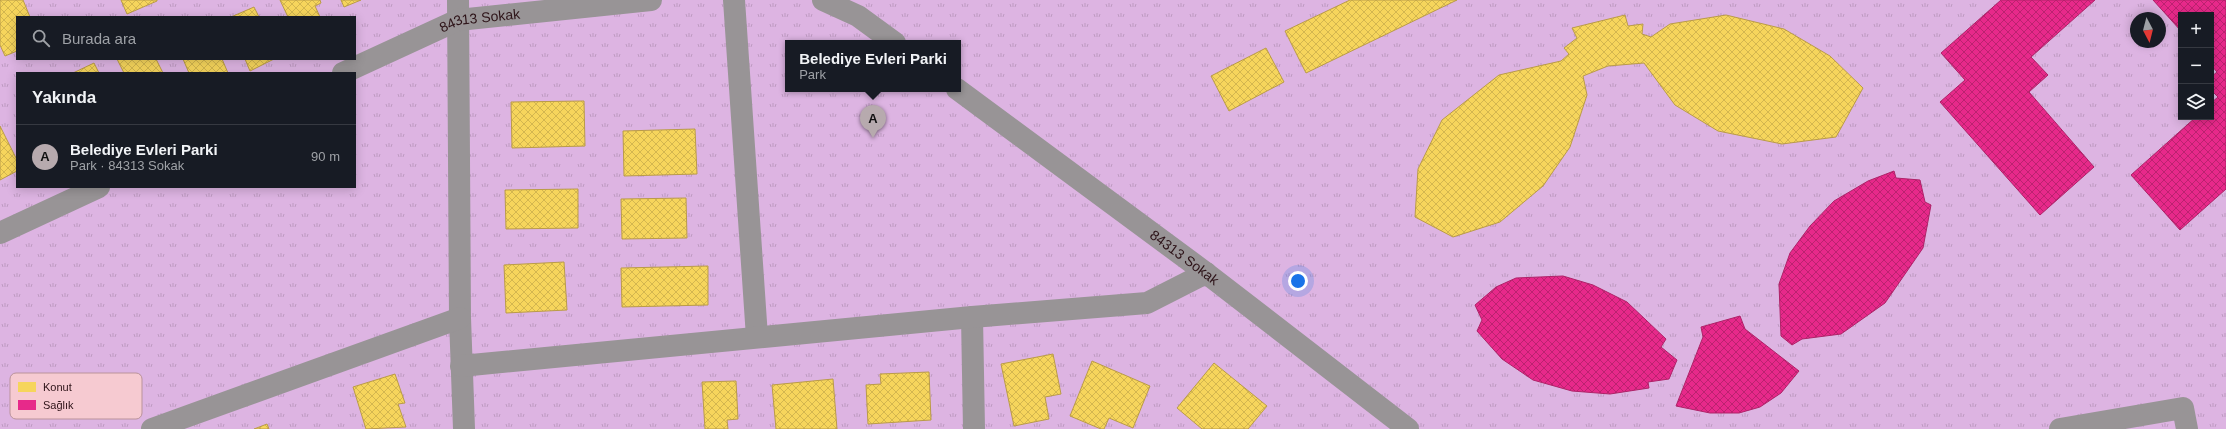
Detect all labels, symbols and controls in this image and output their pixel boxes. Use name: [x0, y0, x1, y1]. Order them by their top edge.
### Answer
street label: 84313 Sokak: [437, 6, 522, 35]
north arrow: [2130, 12, 2166, 48]
map controls: [2178, 12, 2214, 120]
button: +: [2178, 12, 2214, 48]
search box: [16, 16, 356, 60]
icon: search: [30, 27, 52, 49]
text: Burada ara: [62, 30, 136, 47]
popup: [785, 40, 961, 92]
button: −: [2178, 48, 2214, 84]
text: Belediye Evleri Parki: [799, 50, 947, 67]
text: Park: [799, 67, 826, 82]
button: layers: [2178, 84, 2214, 120]
text: Yakında: [32, 88, 96, 107]
pin: A: [860, 105, 886, 138]
text: Belediye Evleri Parki: [70, 141, 218, 158]
text: A: [40, 149, 50, 164]
text: 90 m: [311, 149, 340, 164]
text: Park · 84313 Sokak: [70, 158, 184, 173]
street label: 84313 Sokak: [1147, 226, 1223, 289]
your location: [1288, 271, 1308, 291]
legend: [10, 373, 142, 419]
text: Konut: [43, 381, 72, 393]
text: Sağlık: [43, 399, 74, 411]

